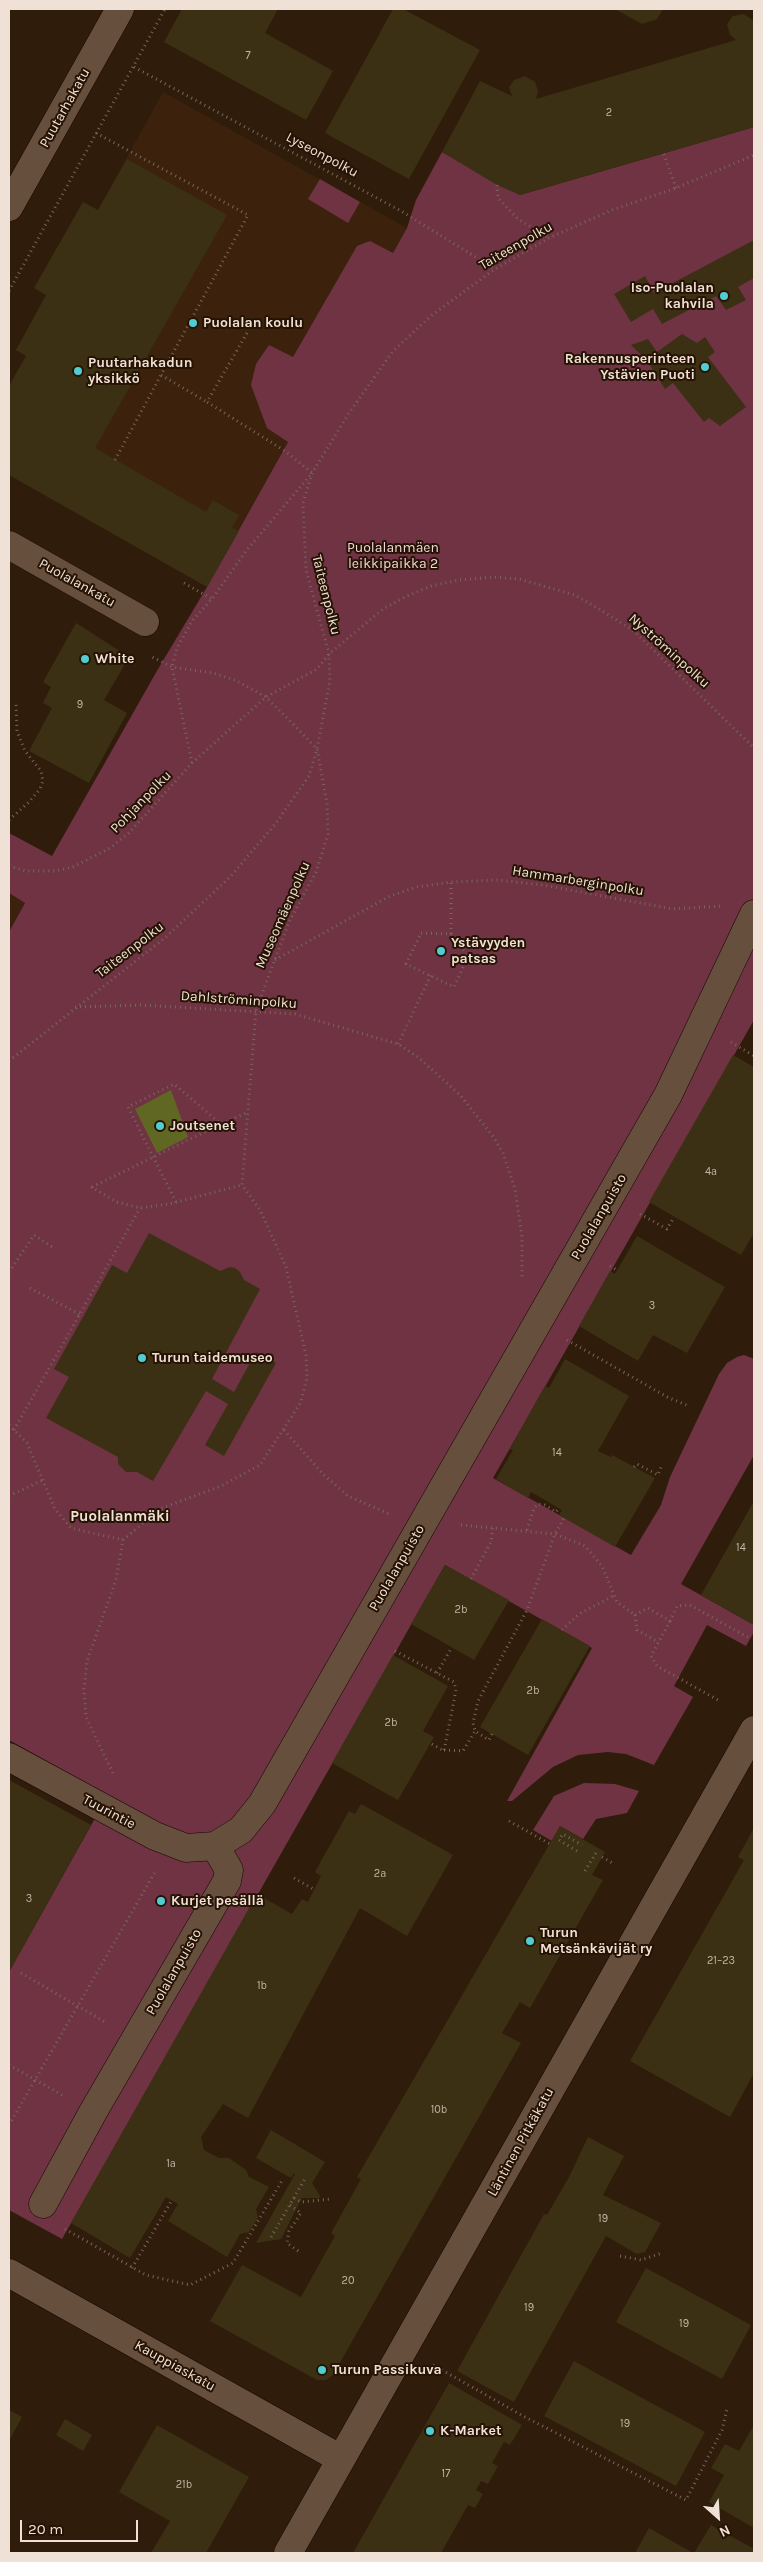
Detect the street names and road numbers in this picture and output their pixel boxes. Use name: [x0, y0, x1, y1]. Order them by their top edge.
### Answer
street label: Puutarhakatu: [36, 65, 94, 151]
street label: Lyseonpolku: [283, 129, 361, 181]
street label: Taiteenpolku: [476, 218, 556, 274]
street label: Taiteenpolku: [308, 553, 344, 637]
street label: Puolalankatu: [36, 555, 118, 611]
street label: Nyströminpolku: [625, 610, 713, 692]
street label: Pohjanpolku: [107, 767, 175, 837]
street label: Museomäenpolku: [252, 859, 314, 971]
street label: Hammarberginpolku: [511, 862, 645, 900]
street label: Taiteenpolku: [93, 918, 167, 982]
street label: Dahlströminpolku: [180, 988, 298, 1012]
street label: Puolalanpuisto: [568, 1171, 630, 1263]
street label: Puolalanpuisto: [366, 1522, 428, 1614]
street label: Tuurintie: [80, 1791, 138, 1833]
street label: Puolalanpuisto: [143, 1926, 205, 2018]
street label: Läntinen Pitkäkatu: [484, 2085, 558, 2199]
street label: Kauppiaskatu: [132, 2337, 218, 2395]

